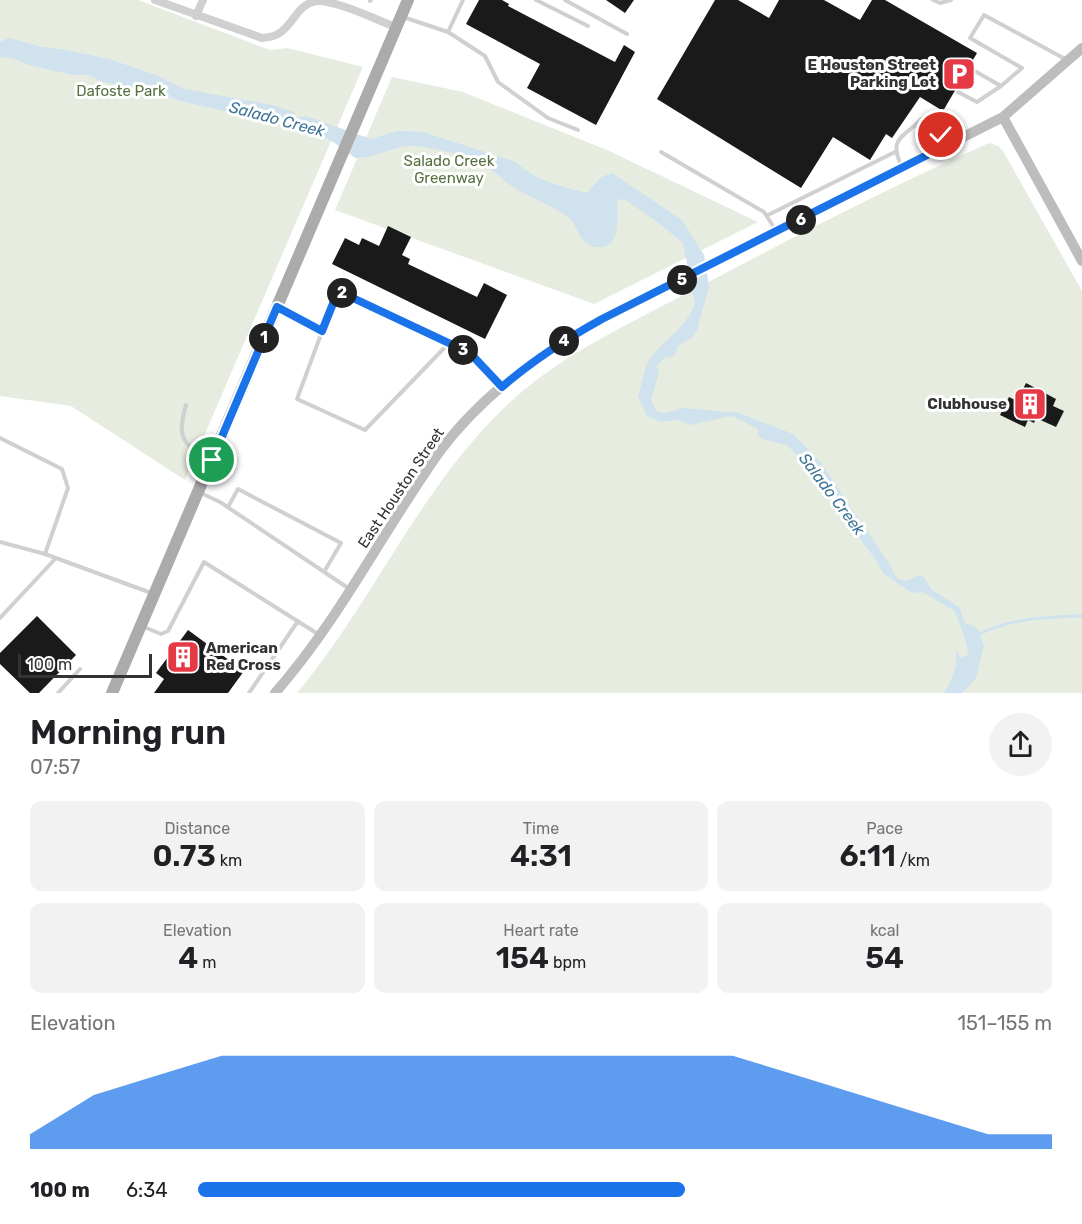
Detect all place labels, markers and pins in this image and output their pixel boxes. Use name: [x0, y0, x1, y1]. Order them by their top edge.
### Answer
place label: E Houston Street Parking Lot: [808, 56, 936, 91]
parking icon: E Houston Street Parking Lot: [941, 56, 977, 92]
pin: [915, 109, 966, 160]
pin: 6: [786, 205, 816, 235]
pin: 5: [667, 265, 697, 295]
pin: 2: [327, 278, 357, 308]
pin: 1: [249, 323, 279, 353]
pin: 4: [549, 326, 579, 356]
pin: 3: [448, 335, 478, 365]
building icon: Clubhouse: [1012, 386, 1048, 422]
place label: Clubhouse: [927, 395, 1007, 413]
pin: [186, 434, 237, 485]
building icon: American Red Cross: [165, 639, 201, 675]
place label: American Red Cross: [206, 639, 281, 674]

